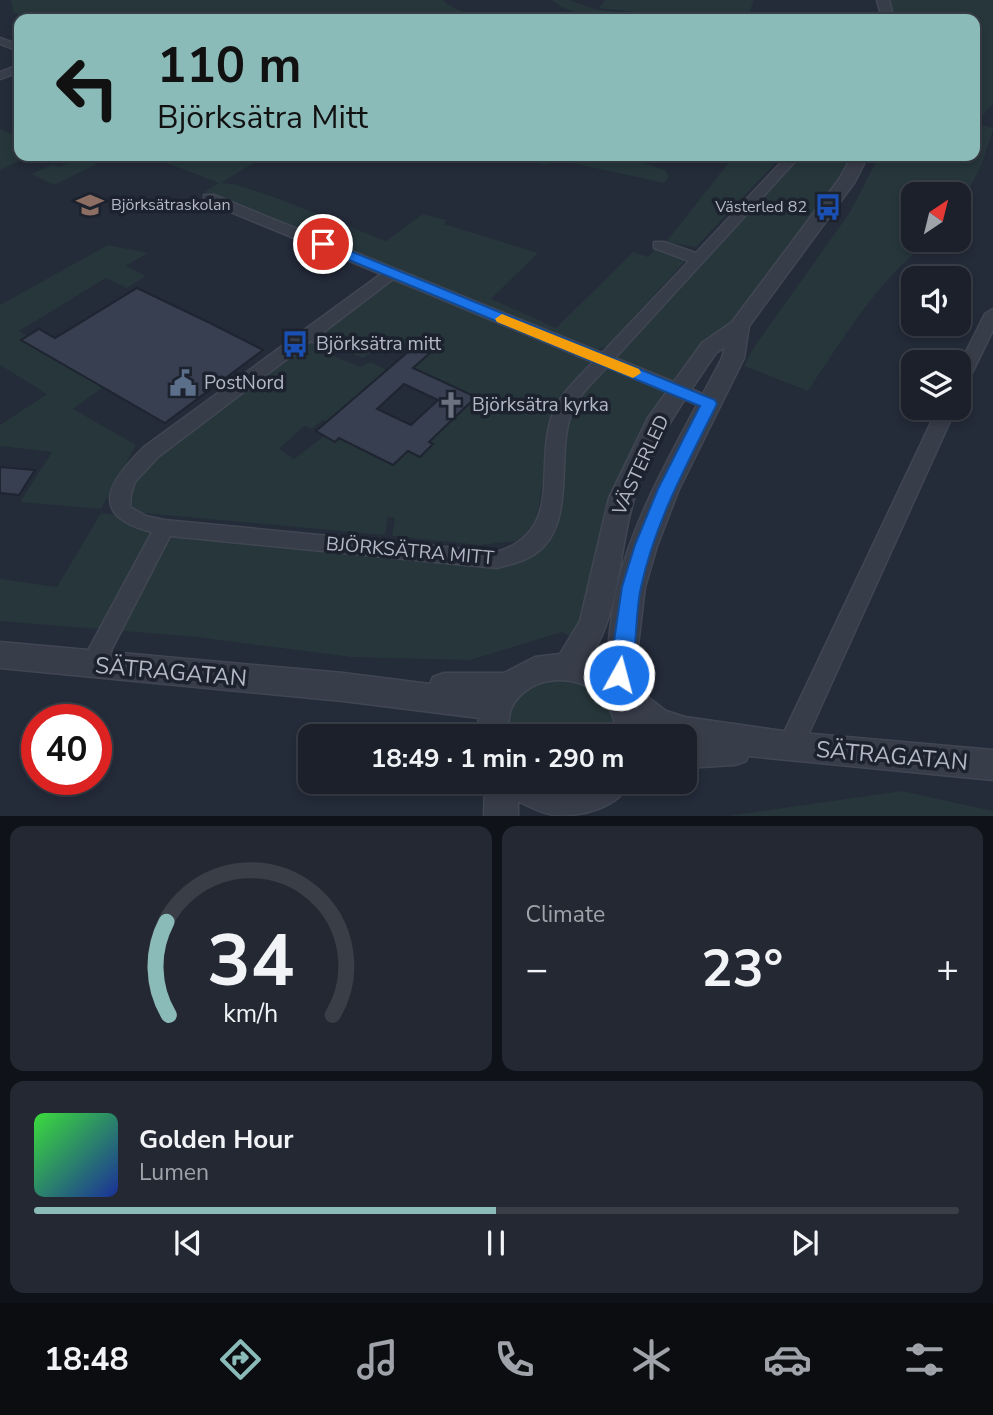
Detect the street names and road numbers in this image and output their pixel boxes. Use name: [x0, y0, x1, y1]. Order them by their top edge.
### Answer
street label: VÄSTERLED: [606, 411, 676, 520]
street label: BJÖRKSÄTRA MITT: [325, 531, 496, 571]
street label: SÄTRAGATAN: [94, 650, 248, 694]
street label: SÄTRAGATAN: [815, 734, 969, 778]

